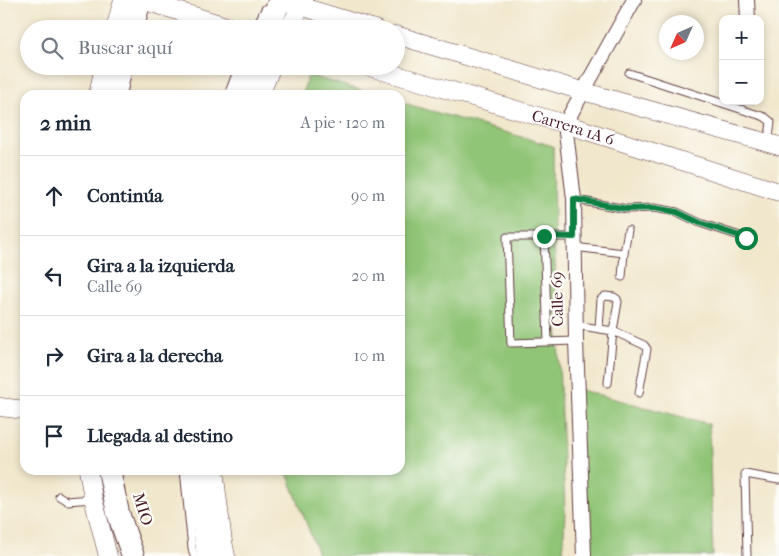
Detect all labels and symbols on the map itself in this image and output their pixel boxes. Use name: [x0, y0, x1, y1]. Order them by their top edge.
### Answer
north arrow: [659, 15, 704, 60]
street label: Carrera 1A 6: [530, 105, 617, 149]
route end: [533, 225, 556, 248]
route start: [735, 227, 758, 250]
street label: Calle 69: [547, 271, 567, 327]
street label: MIO: [129, 490, 157, 528]

